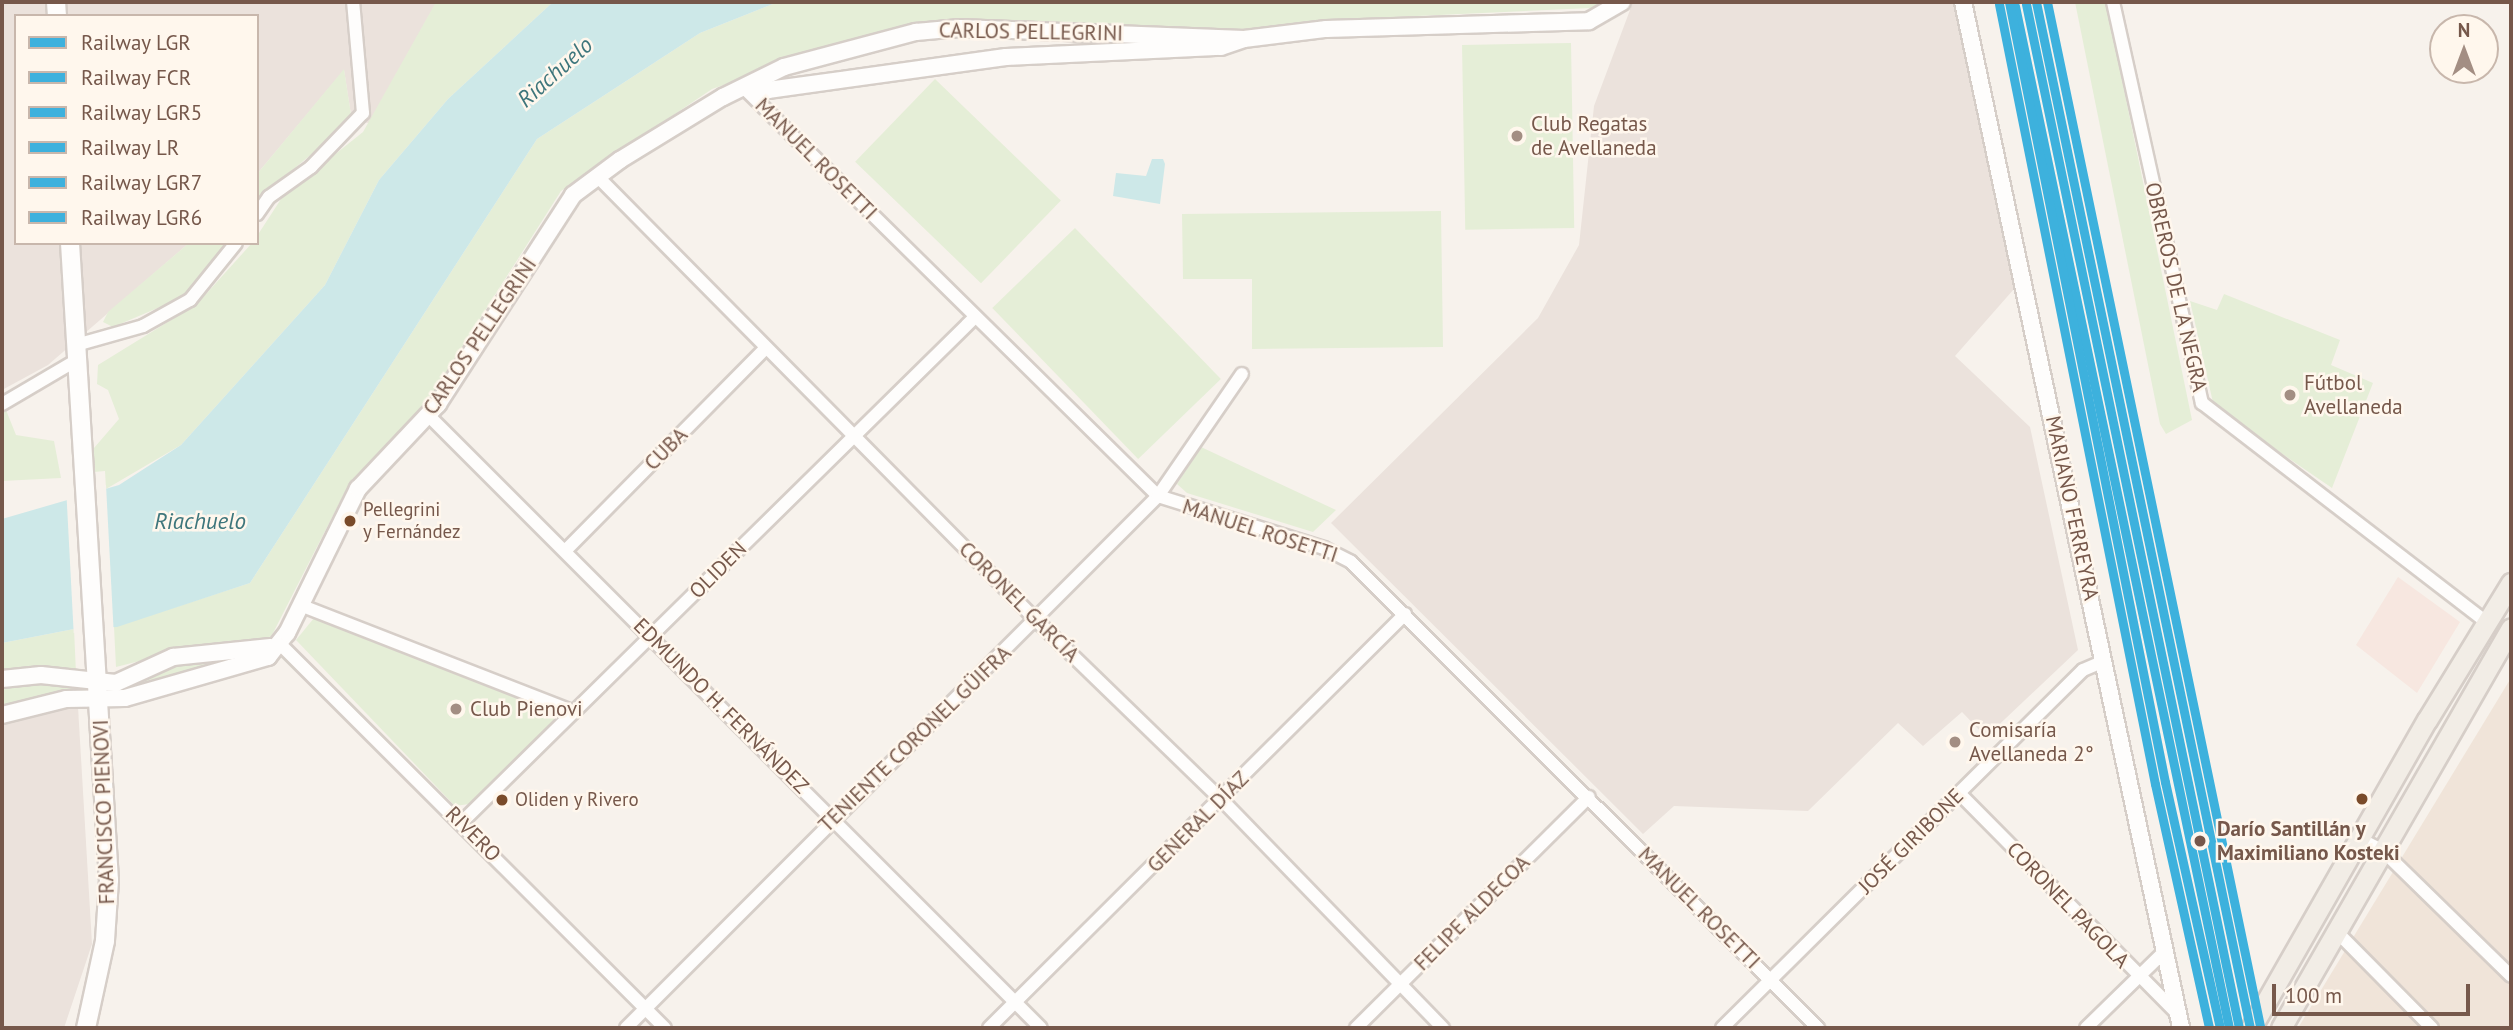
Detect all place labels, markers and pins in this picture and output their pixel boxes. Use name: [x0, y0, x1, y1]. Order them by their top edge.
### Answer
place label: Club Regatas de Avellaneda: [1531, 111, 1657, 161]
marker: Club Regatas de Avellaneda: [1509, 128, 1525, 144]
place label: Fútbol Avellaneda: [2304, 370, 2403, 420]
marker: Fútbol Avellaneda: [2282, 387, 2298, 403]
place label: Pellegrini y Fernández: [363, 499, 461, 543]
marker: Pellegrini y Fernández: [343, 514, 357, 528]
place label: Club Pienovi: [470, 696, 583, 722]
marker: Club Pienovi: [448, 701, 464, 717]
place label: Comisaría Avellaneda 2°: [1969, 717, 2094, 767]
marker: Comisaría Avellaneda 2°: [1947, 734, 1963, 750]
place label: Oliden y Rivero: [515, 789, 640, 811]
unlabelled marker: [2355, 792, 2369, 806]
marker: Oliden y Rivero: [495, 793, 509, 807]
place label: Darío Santillán y Maximiliano Kosteki: [2217, 816, 2400, 866]
marker: Darío Santillán y Maximiliano Kosteki: [2189, 830, 2211, 852]

